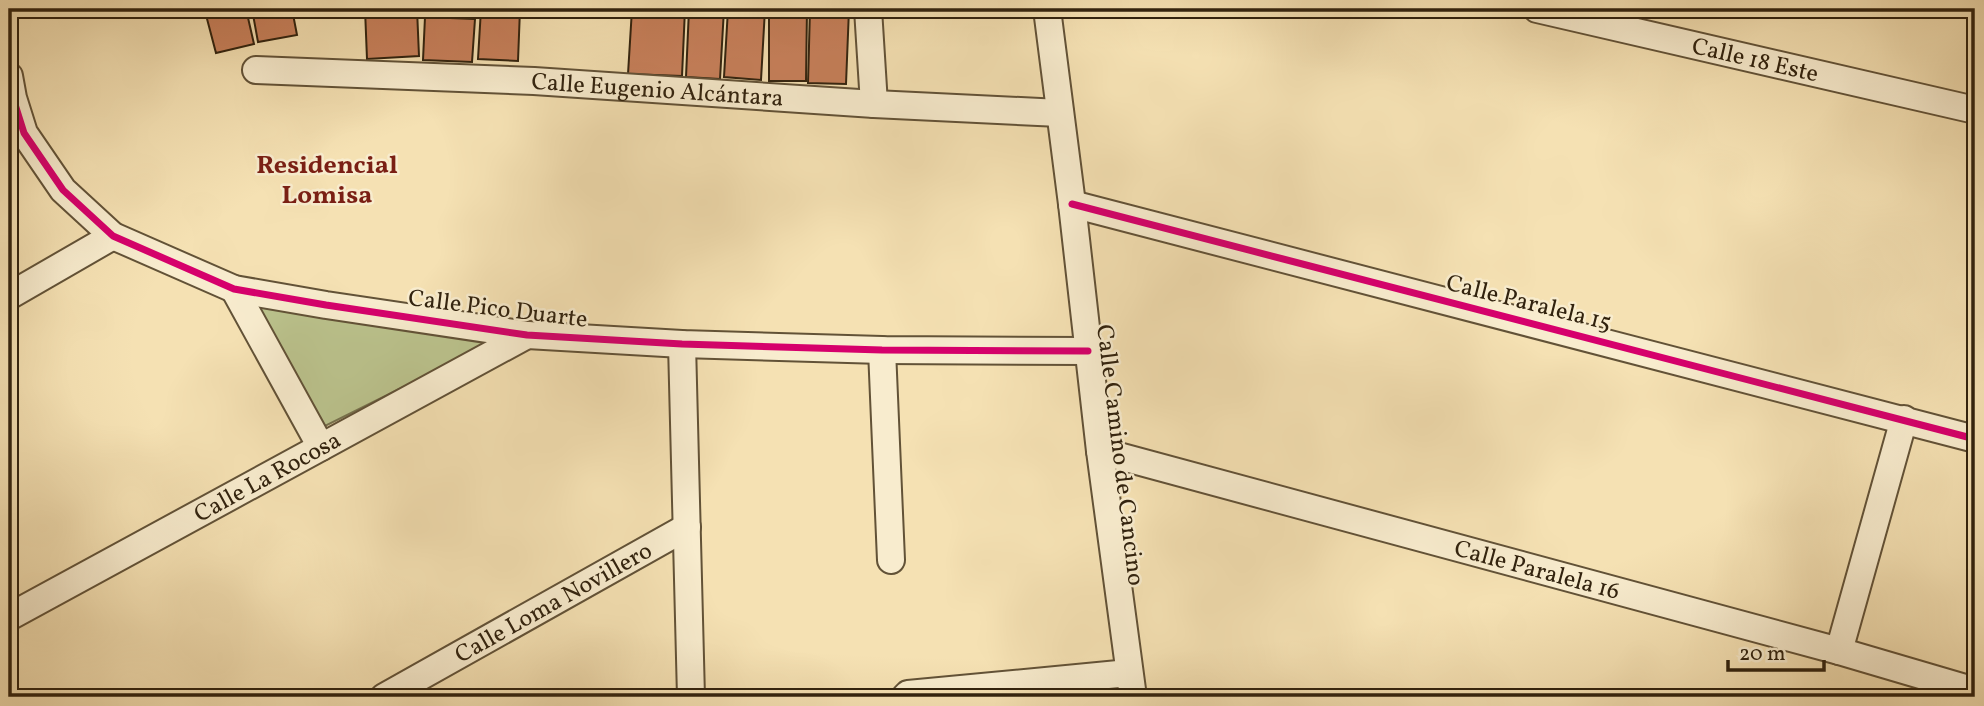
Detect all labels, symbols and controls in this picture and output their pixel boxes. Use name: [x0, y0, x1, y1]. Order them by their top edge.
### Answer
street label: Calle 18 Este: [1688, 30, 1821, 92]
street label: Calle Eugenio Alcántara: [530, 66, 784, 117]
district label: Residencial Lomisa: [256, 148, 398, 214]
street label: Calle Paralela 15: [1442, 267, 1615, 341]
street label: Calle Pico Duarte: [406, 282, 589, 338]
street label: Calle Camino de Cancino: [1086, 323, 1152, 588]
street label: Calle La Rocosa: [189, 424, 348, 532]
street label: Calle Paralela 16: [1450, 533, 1623, 610]
street label: Calle Loma Novillero: [449, 535, 659, 673]
scale bar: [1728, 629, 1825, 673]
text: 20 m: [1739, 640, 1785, 669]

